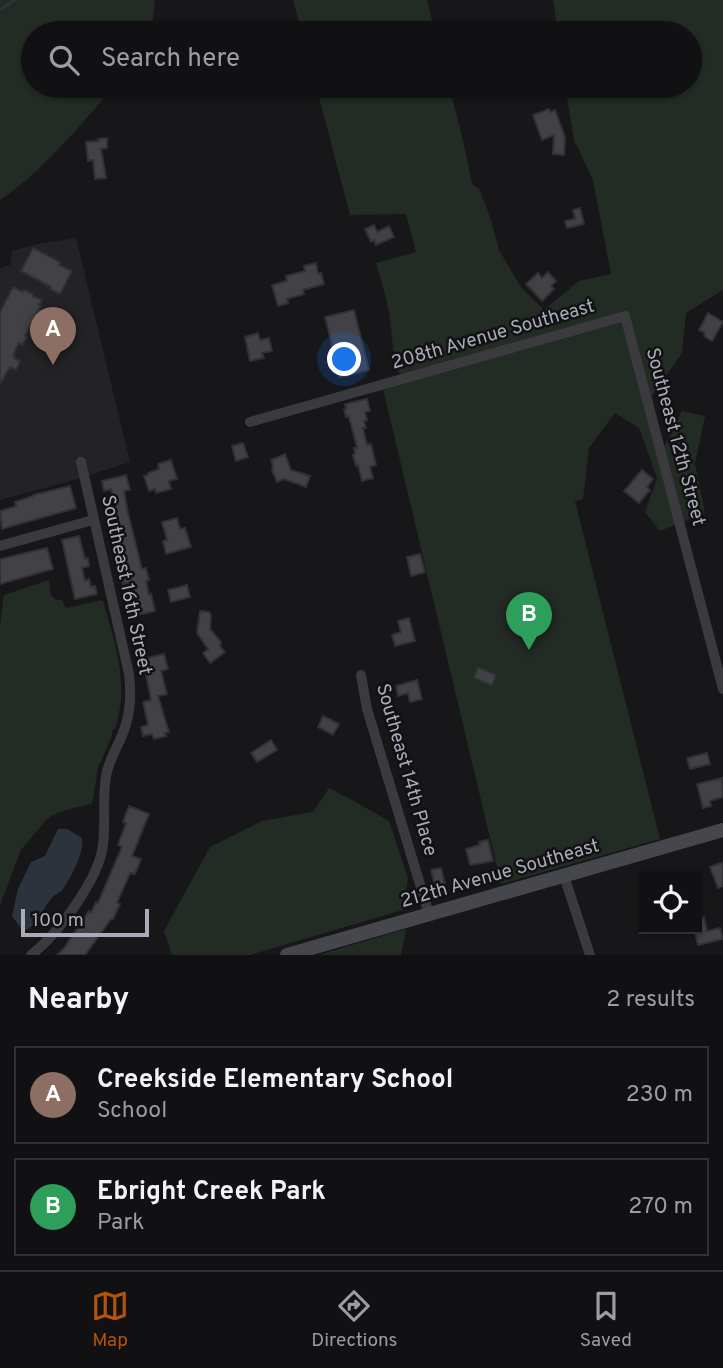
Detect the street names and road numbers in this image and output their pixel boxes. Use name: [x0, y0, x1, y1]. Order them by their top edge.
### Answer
street label: 208th Avenue Southeast: [389, 294, 597, 376]
street label: Southeast 12th Street: [640, 345, 710, 529]
street label: Southeast 16th Street: [95, 493, 157, 677]
street label: Southeast 14th Place: [370, 681, 442, 859]
street label: 212th Avenue Southeast: [398, 834, 602, 914]

